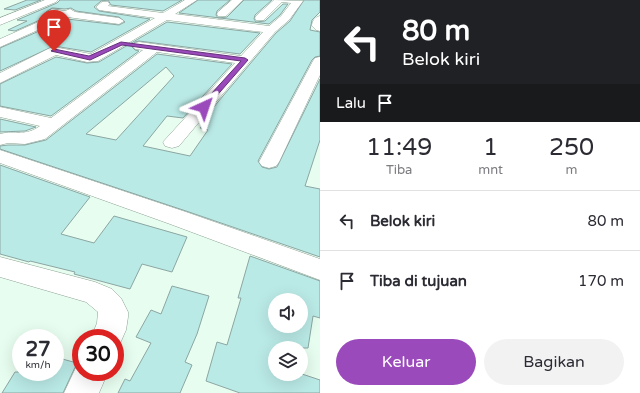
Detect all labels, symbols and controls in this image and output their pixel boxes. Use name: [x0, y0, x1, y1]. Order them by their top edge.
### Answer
pin: [37, 10, 71, 51]
text: 80 m: [402, 14, 470, 48]
icon: arrive: [43, 16, 65, 38]
icon: left: [336, 16, 388, 68]
text: Belok kiri: [402, 48, 480, 70]
position arrow: [183, 86, 225, 128]
icon: arrive: [374, 92, 396, 114]
text: Lalu: [336, 94, 366, 112]
text: 11:49: [366, 133, 432, 162]
text: 1: [483, 133, 498, 162]
text: 250: [549, 133, 594, 162]
text: Tiba: [386, 162, 412, 178]
text: mnt: [478, 162, 503, 178]
text: m: [566, 162, 577, 178]
icon: left: [336, 210, 358, 232]
text: Belok kiri: [370, 212, 435, 230]
text: 80 m: [587, 212, 624, 230]
icon: arrive: [336, 270, 358, 292]
text: Tiba di tujuan: [370, 272, 467, 290]
text: 170 m: [578, 272, 624, 290]
map controls: [268, 293, 308, 381]
button: sound: [268, 293, 308, 333]
speed limit sign: 30: [72, 329, 124, 381]
text: 27: [25, 338, 51, 362]
button: Keluar: [336, 339, 476, 385]
button: Bagikan: [484, 339, 624, 385]
button: layers: [268, 341, 308, 381]
text: km/h: [25, 359, 51, 371]

